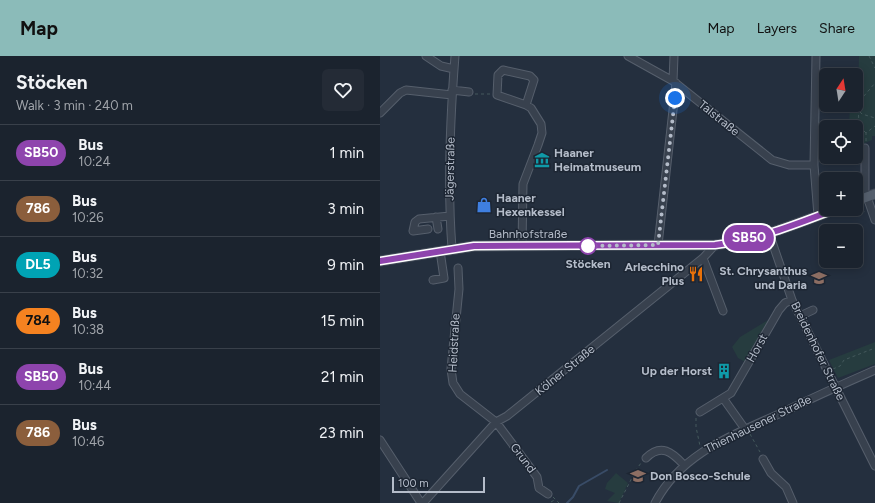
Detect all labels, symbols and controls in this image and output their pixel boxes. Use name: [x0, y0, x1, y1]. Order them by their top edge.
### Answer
text: Map: [20, 17, 58, 40]
text: Map: [707, 20, 735, 37]
text: Layers: [757, 20, 797, 37]
text: Share: [819, 20, 855, 37]
north arrow: [819, 68, 863, 112]
map controls: [819, 68, 863, 268]
button: heart: [322, 69, 364, 111]
text: Stöcken: [16, 71, 87, 94]
your location: [665, 88, 685, 108]
street label: Talstraße: [696, 97, 743, 139]
text: Walk · 3 min · 240 m: [16, 98, 133, 113]
button: locate: [819, 120, 863, 164]
text: Bus: [78, 136, 103, 154]
street label: Jägerstraße: [442, 137, 458, 201]
text: SB50: [24, 144, 58, 161]
text: 1 min: [329, 144, 364, 162]
place label: Haaner Heimatmuseum: [554, 146, 641, 174]
museum icon: Haaner Heimatmuseum: [533, 151, 551, 169]
text: 10:24: [78, 154, 111, 169]
button: +: [819, 172, 863, 216]
place label: Haaner Hexenkessel: [496, 191, 565, 219]
text: Bus: [72, 192, 97, 210]
shop icon: Haaner Hexenkessel: [475, 196, 493, 214]
text: 786: [26, 200, 50, 217]
text: 3 min: [328, 200, 364, 218]
text: 10:26: [72, 210, 104, 225]
button: −: [819, 224, 863, 268]
line badge: SB50: [721, 225, 777, 251]
street label: Bahnhofstraße: [489, 227, 568, 241]
text: SB50: [732, 229, 766, 246]
marker: Stöcken: [579, 237, 597, 255]
text: Bus: [72, 248, 97, 266]
text: DL5: [25, 256, 51, 273]
text: 9 min: [327, 256, 364, 274]
place label: Stöcken: [565, 257, 611, 271]
place label: Arlecchino Plus: [624, 260, 684, 288]
place label: St. Chrysanthus und Daria: [719, 264, 807, 292]
restaurant icon: Arlecchino Plus: [687, 265, 705, 283]
text: 10:32: [72, 266, 103, 281]
school or university icon: St. Chrysanthus und Daria: [810, 269, 828, 287]
street label: Breidenhofer Straße: [788, 299, 848, 403]
text: Bus: [72, 304, 97, 322]
text: 784: [25, 312, 51, 329]
text: 15 min: [321, 312, 364, 330]
street label: Heidstraße: [445, 313, 463, 373]
text: 10:38: [72, 322, 104, 337]
street label: Horst: [744, 331, 771, 365]
street label: Kölner Straße: [532, 341, 598, 398]
text: Bus: [78, 360, 103, 378]
building icon: Up der Horst: [715, 362, 733, 380]
place label: Up der Horst: [641, 364, 712, 378]
text: SB50: [24, 368, 58, 385]
text: 21 min: [321, 368, 364, 386]
text: 10:44: [78, 378, 111, 393]
street label: Thienhausener Straße: [702, 392, 814, 456]
text: Bus: [72, 416, 97, 434]
text: 786: [26, 424, 50, 441]
text: 23 min: [319, 424, 364, 442]
text: 10:46: [72, 434, 104, 449]
street label: Grund: [507, 440, 539, 476]
school or university icon: Don Bosco-Schule: [629, 467, 647, 485]
place label: Don Bosco-Schule: [650, 469, 751, 483]
scale bar: [392, 475, 485, 494]
text: 100 m: [398, 477, 429, 490]

